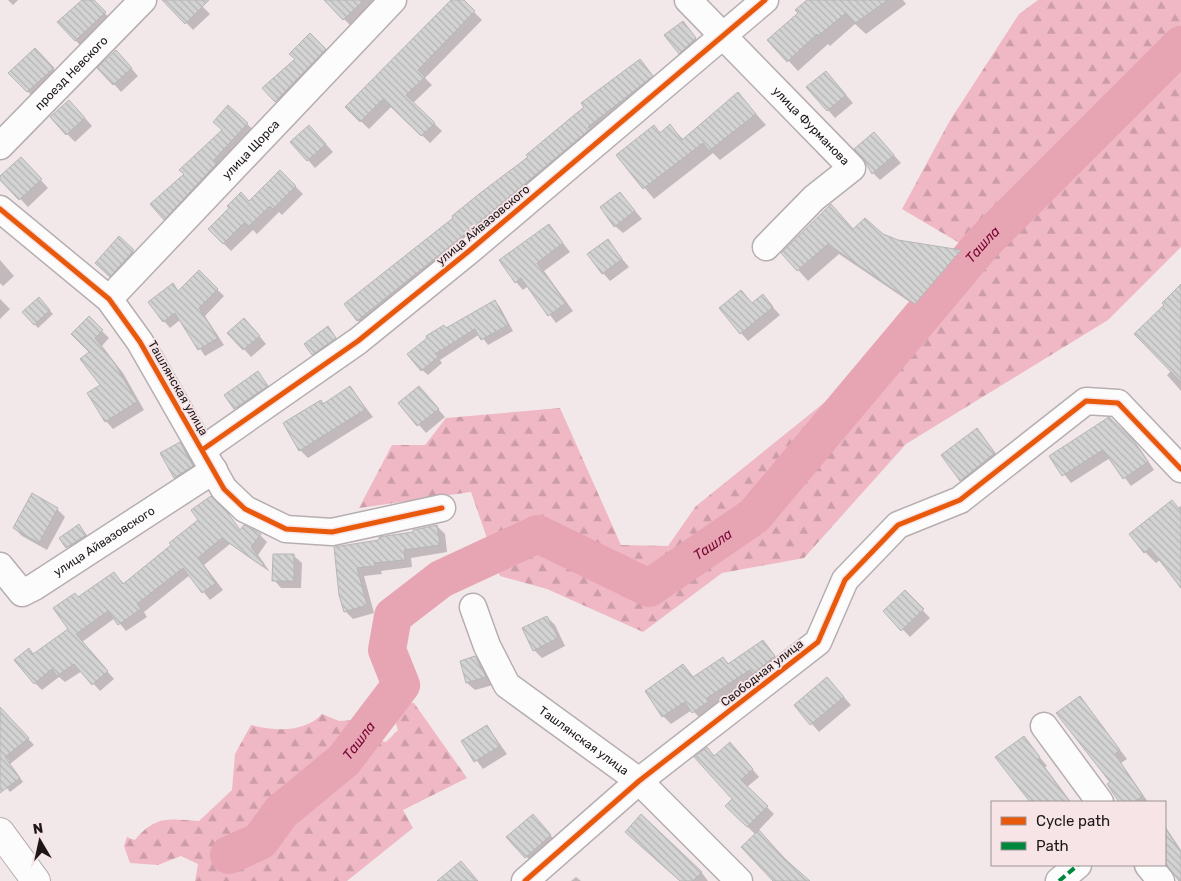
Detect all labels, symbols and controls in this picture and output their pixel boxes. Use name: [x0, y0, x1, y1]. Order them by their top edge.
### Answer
street label: проезд Невского: [32, 33, 111, 113]
street label: улица Фурманова: [770, 84, 852, 168]
street label: улица Щорса: [219, 117, 282, 182]
street label: улица Айвазовского: [433, 182, 533, 268]
water label: Ташла: [961, 223, 1003, 266]
street label: Ташлянская улица: [145, 338, 211, 438]
street label: улица Айвазовского: [51, 503, 157, 579]
water label: Ташла: [690, 525, 735, 564]
street label: Свободная улица: [718, 637, 806, 709]
street label: Ташлянская улица: [536, 703, 631, 778]
water label: Ташла: [339, 718, 379, 763]
legend: [991, 801, 1166, 866]
text: Cycle path: [1036, 812, 1110, 830]
north arrow: [15, 816, 65, 866]
text: N: [32, 819, 44, 838]
text: Path: [1036, 837, 1069, 855]

